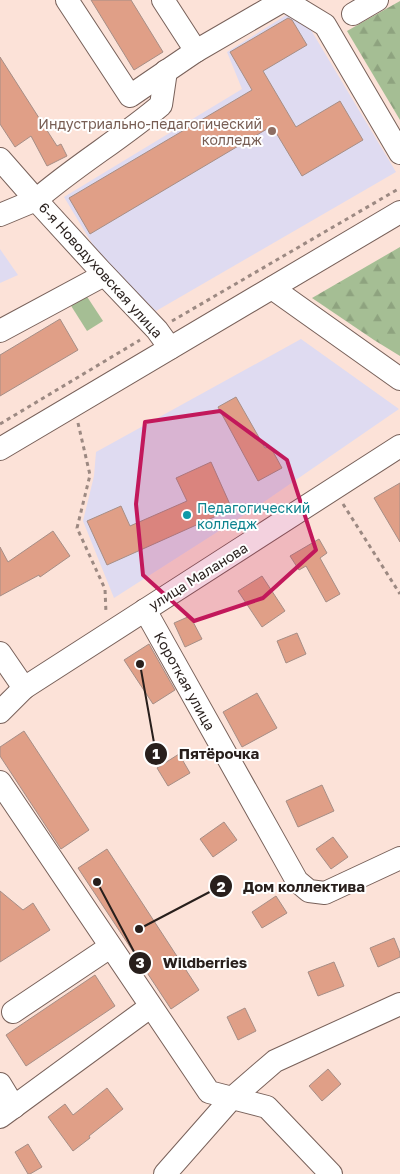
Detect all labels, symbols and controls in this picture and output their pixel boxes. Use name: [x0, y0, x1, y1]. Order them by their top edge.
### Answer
place label: Индустриально-педагогический колледж: [38, 115, 262, 148]
marker: Индустриально-педагогический колледж: [266, 125, 278, 137]
street label: 6-я Новодуховская улица: [36, 199, 166, 341]
place label: Педагогический колледж: [197, 499, 310, 532]
marker: Педагогический колледж: [181, 509, 193, 521]
street label: улица Маланова: [145, 539, 251, 613]
street label: Короткая улица: [151, 629, 219, 733]
callout: Пятёрочка: [143, 739, 269, 769]
text: 1: [152, 744, 160, 762]
text: Пятёрочка: [179, 744, 260, 762]
callout: Дом коллектива: [208, 871, 375, 901]
text: 2: [216, 877, 226, 895]
text: Дом коллектива: [243, 877, 365, 895]
callout: Wildberries: [128, 948, 257, 978]
text: 3: [135, 953, 145, 971]
text: Wildberries: [163, 953, 247, 971]

